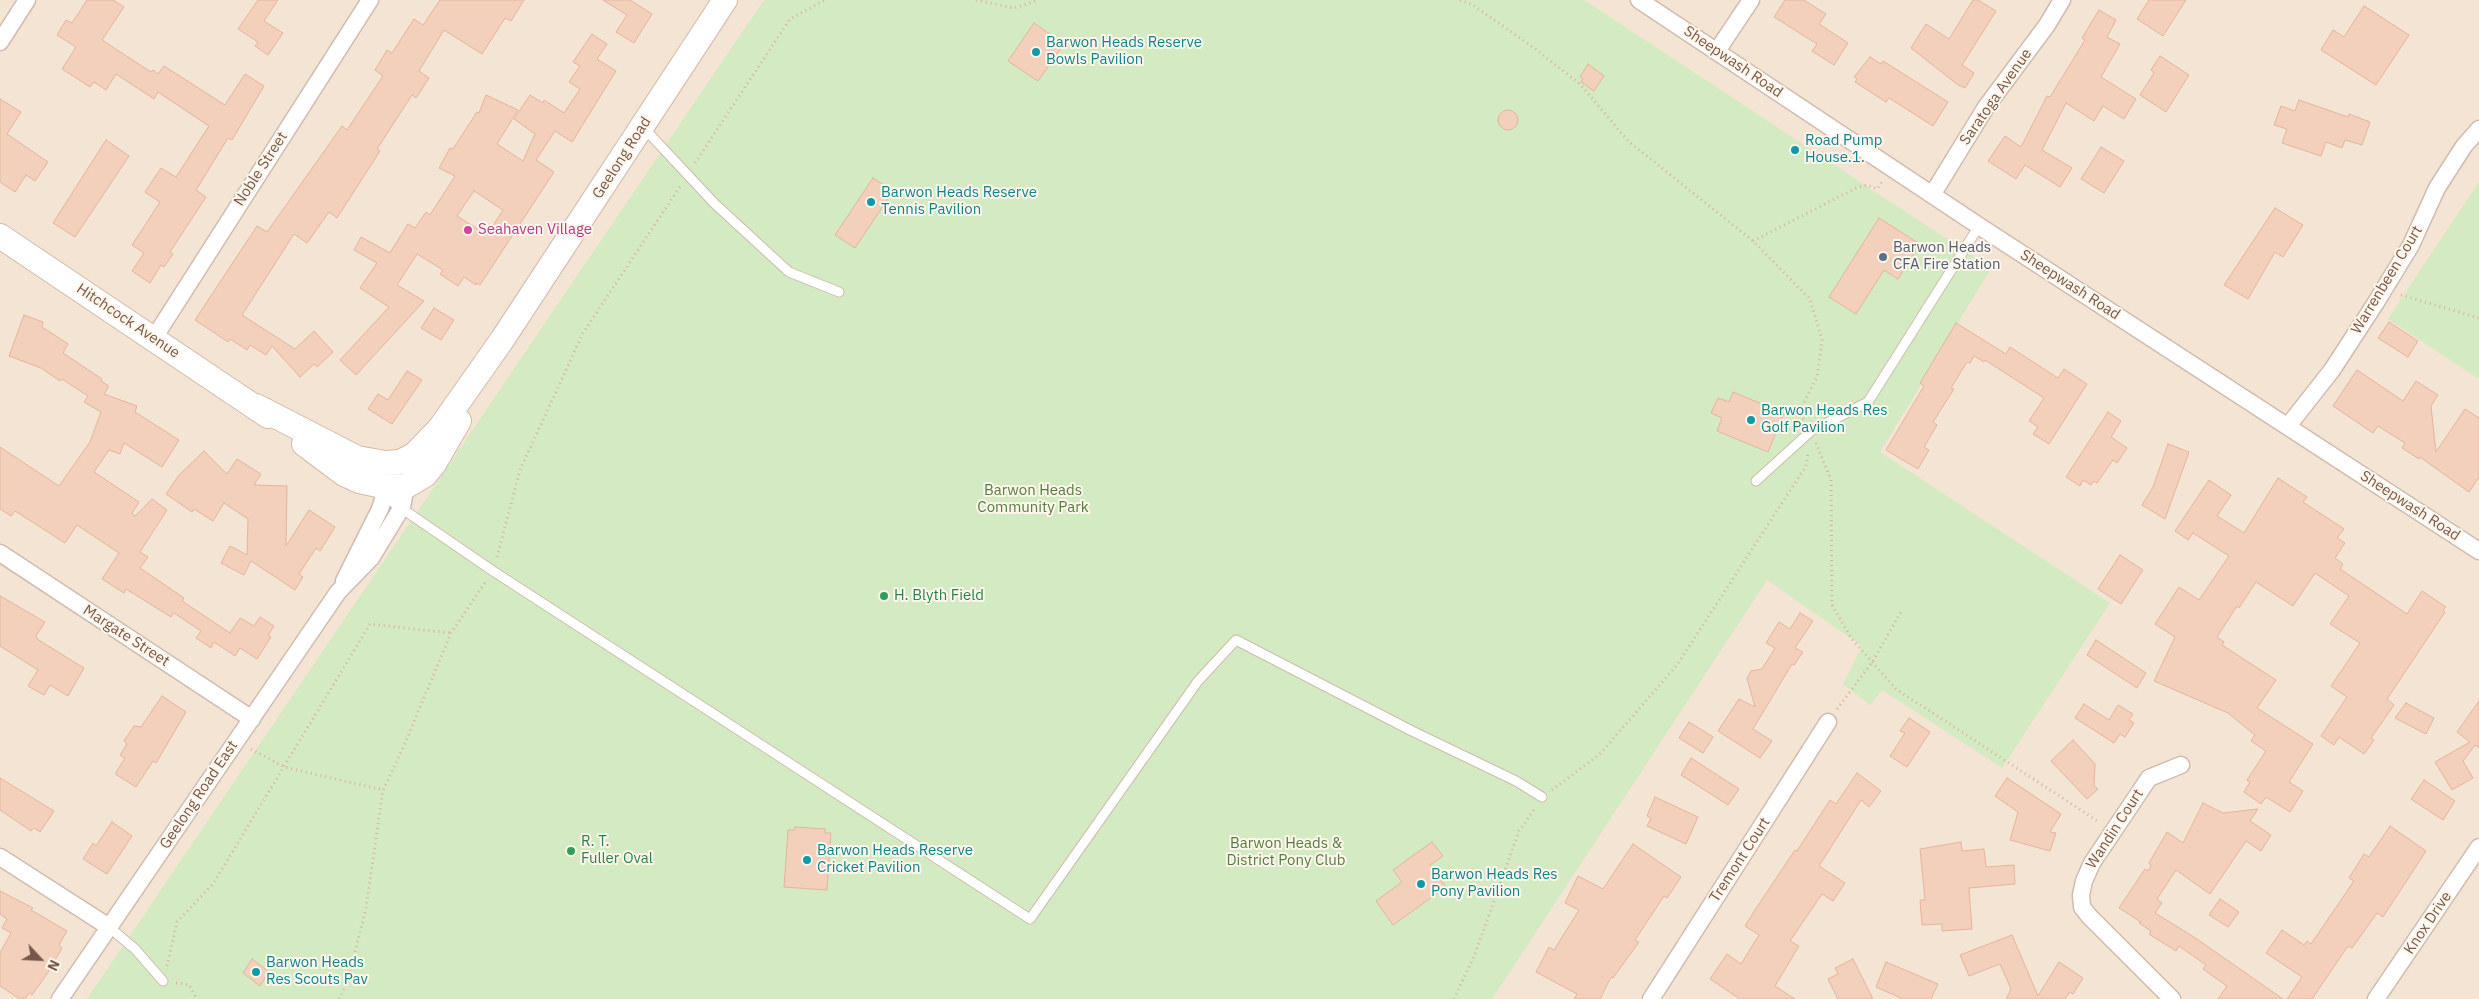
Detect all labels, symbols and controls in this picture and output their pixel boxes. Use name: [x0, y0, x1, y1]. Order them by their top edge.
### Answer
street label: Sheepwash Road: [1680, 22, 1786, 102]
place label: Barwon Heads Reserve Bowls Pavilion: [1046, 34, 1202, 69]
street label: Saratoga Avenue: [1956, 45, 2036, 149]
marker: Barwon Heads Reserve Bowls Pavilion: [1030, 46, 1042, 58]
street label: Geelong Road: [589, 114, 655, 202]
street label: Noble Street: [230, 129, 292, 209]
place label: Road Pump House.1.: [1805, 132, 1882, 167]
marker: Road Pump House.1.: [1789, 144, 1801, 156]
place label: Barwon Heads Reserve Tennis Pavilion: [881, 184, 1037, 219]
marker: Barwon Heads Reserve Tennis Pavilion: [865, 196, 877, 208]
place label: Seahaven Village: [478, 221, 592, 239]
street label: Warrenbeen Court: [2348, 223, 2426, 337]
marker: Seahaven Village: [462, 224, 474, 236]
place label: Barwon Heads CFA Fire Station: [1893, 239, 2000, 274]
street label: Sheepwash Road: [2017, 246, 2123, 324]
marker: Barwon Heads CFA Fire Station: [1877, 251, 1889, 263]
street label: Hitchcock Avenue: [73, 280, 183, 362]
place label: Barwon Heads Res Golf Pavilion: [1761, 402, 1888, 437]
marker: Barwon Heads Res Golf Pavilion: [1745, 414, 1757, 426]
street label: Sheepwash Road: [2357, 467, 2463, 545]
park label: Barwon Heads Community Park: [977, 482, 1089, 517]
place label: H. Blyth Field: [894, 587, 984, 605]
marker: H. Blyth Field: [878, 590, 890, 602]
street label: Margate Street: [79, 601, 173, 671]
street label: Geelong Road East: [156, 737, 242, 853]
street label: Wandin Court: [2083, 786, 2147, 872]
street label: Tremont Court: [1706, 814, 1774, 906]
place label: R. T. Fuller Oval: [581, 833, 653, 868]
park label: Barwon Heads & District Pony Club: [1226, 835, 1346, 870]
place label: Barwon Heads Reserve Cricket Pavilion: [817, 842, 973, 877]
marker: R. T. Fuller Oval: [565, 845, 577, 857]
marker: Barwon Heads Reserve Cricket Pavilion: [801, 854, 813, 866]
place label: Barwon Heads Res Pony Pavilion: [1431, 866, 1558, 901]
marker: Barwon Heads Res Pony Pavilion: [1415, 878, 1427, 890]
street label: Knox Drive: [2400, 888, 2456, 958]
north arrow: [15, 934, 65, 984]
place label: Barwon Heads Res Scouts Pav: [266, 954, 368, 989]
text: N: [43, 957, 64, 974]
marker: Barwon Heads Res Scouts Pav: [250, 966, 262, 978]

